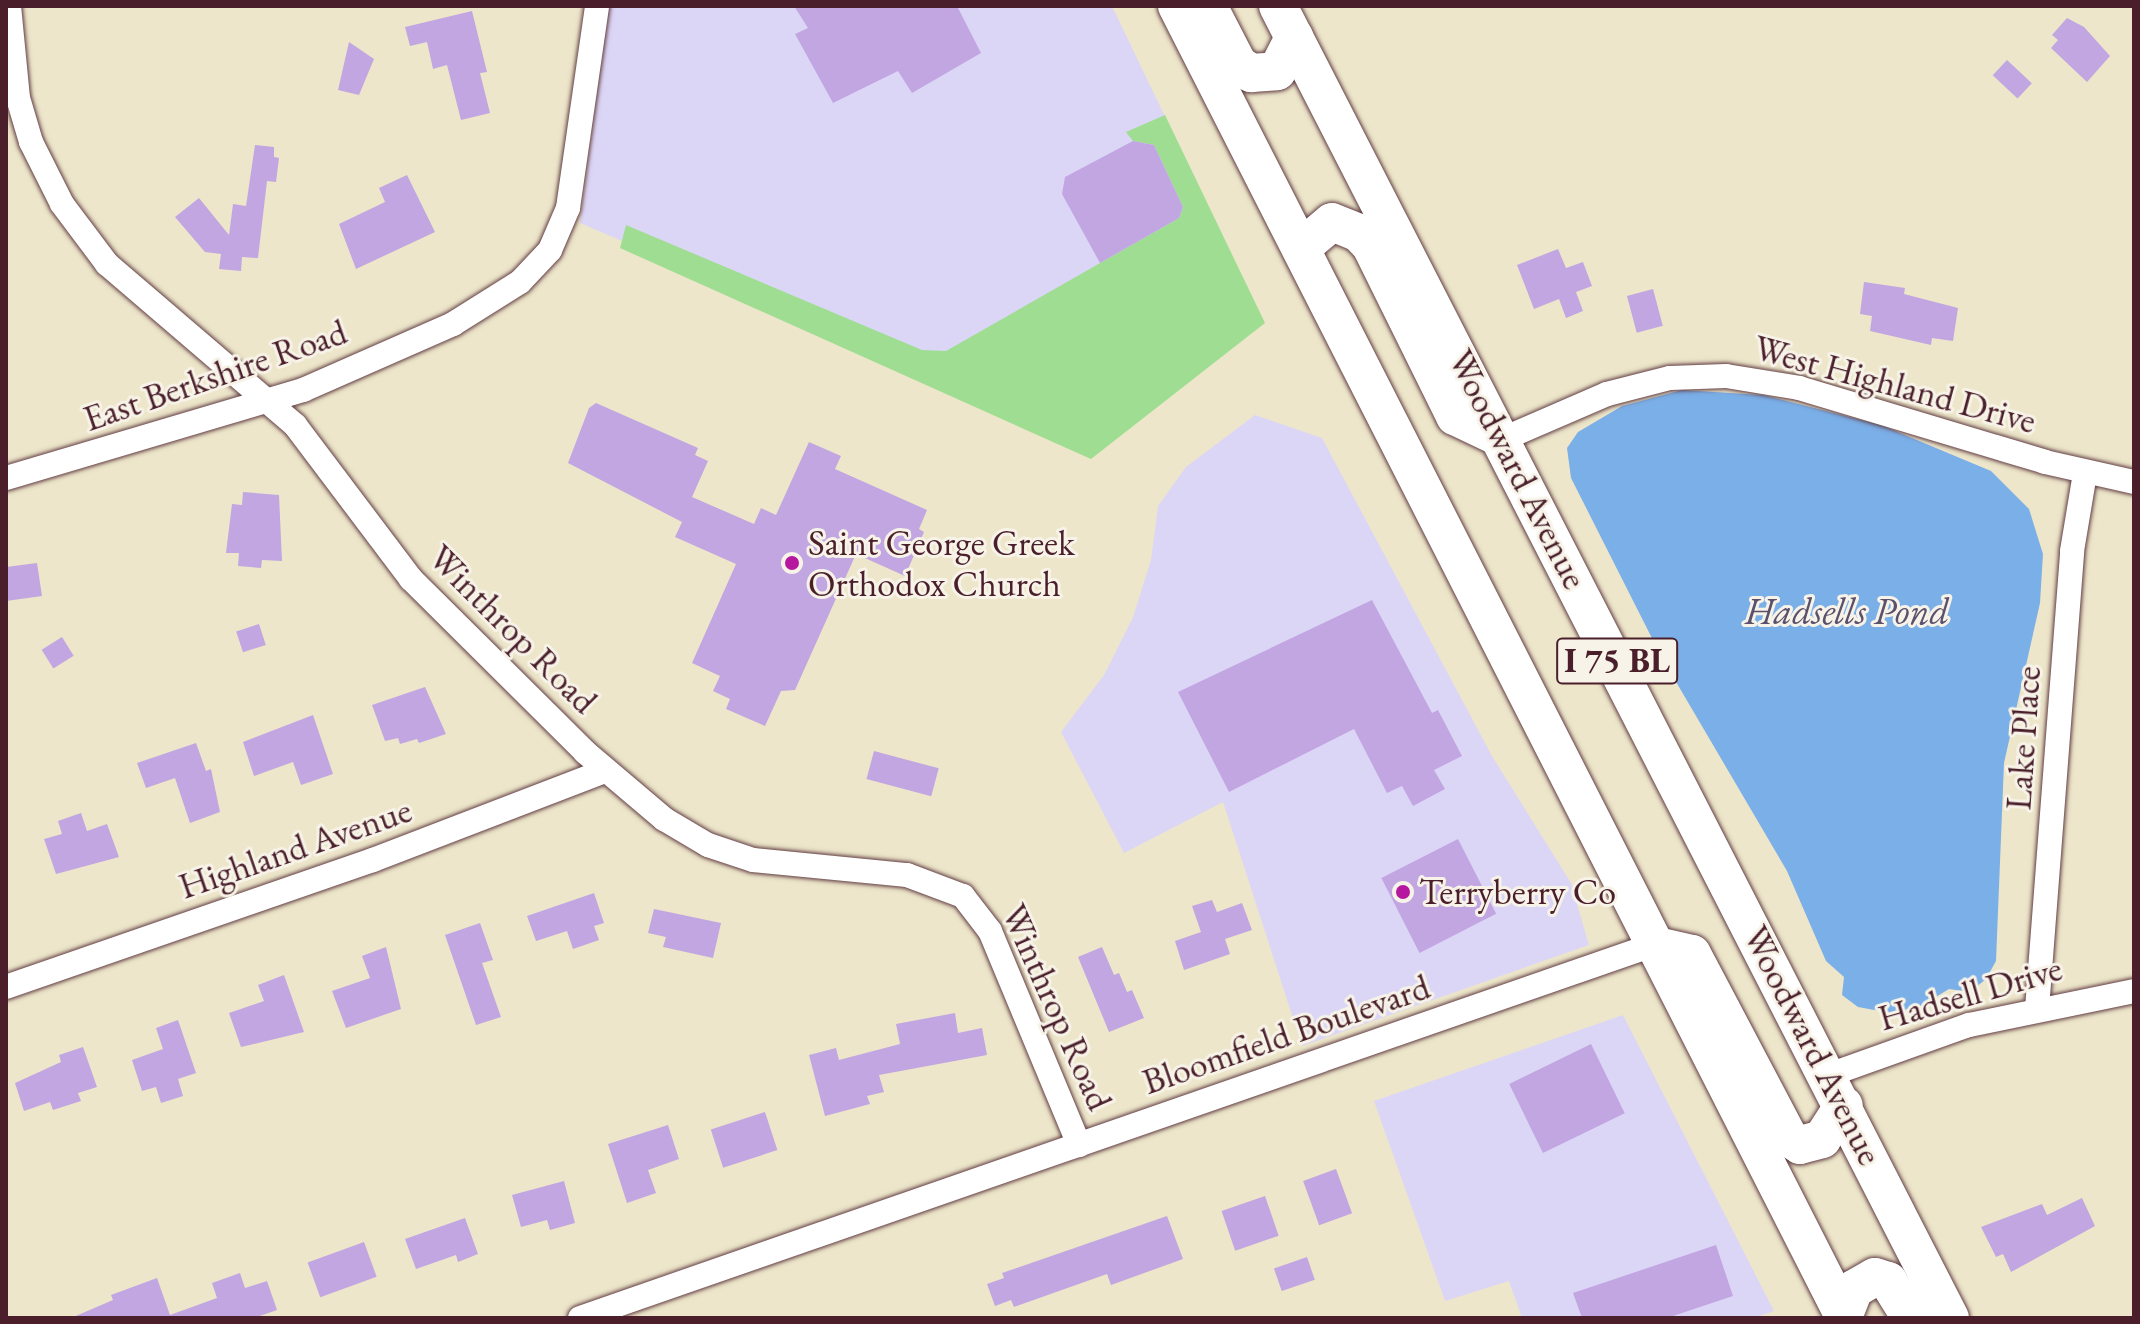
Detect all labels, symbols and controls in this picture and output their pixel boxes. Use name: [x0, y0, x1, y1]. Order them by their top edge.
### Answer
street label: East Berkshire Road: [78, 310, 352, 440]
street label: West Highland Drive: [1749, 326, 2041, 442]
street label: Woodward Avenue: [1439, 342, 1597, 596]
place label: Saint George Greek Orthodox Church: [808, 520, 1075, 605]
street label: Winthrop Road: [420, 536, 606, 722]
marker: Saint George Greek Orthodox Church: [783, 554, 801, 572]
water label: Hadsells Pond: [1745, 588, 1949, 634]
road number: I 75 BL: [1555, 631, 1679, 691]
street label: Lake Place: [1996, 664, 2050, 812]
street label: Highland Avenue: [173, 788, 417, 908]
place label: Terryberry Co: [1419, 870, 1616, 914]
marker: Terryberry Co: [1394, 883, 1412, 901]
street label: Winthrop Road: [992, 897, 1122, 1117]
street label: Woodward Avenue: [1734, 918, 1892, 1172]
street label: Hadsell Drive: [1873, 946, 2067, 1040]
street label: Bloomfield Boulevard: [1137, 965, 1435, 1103]

